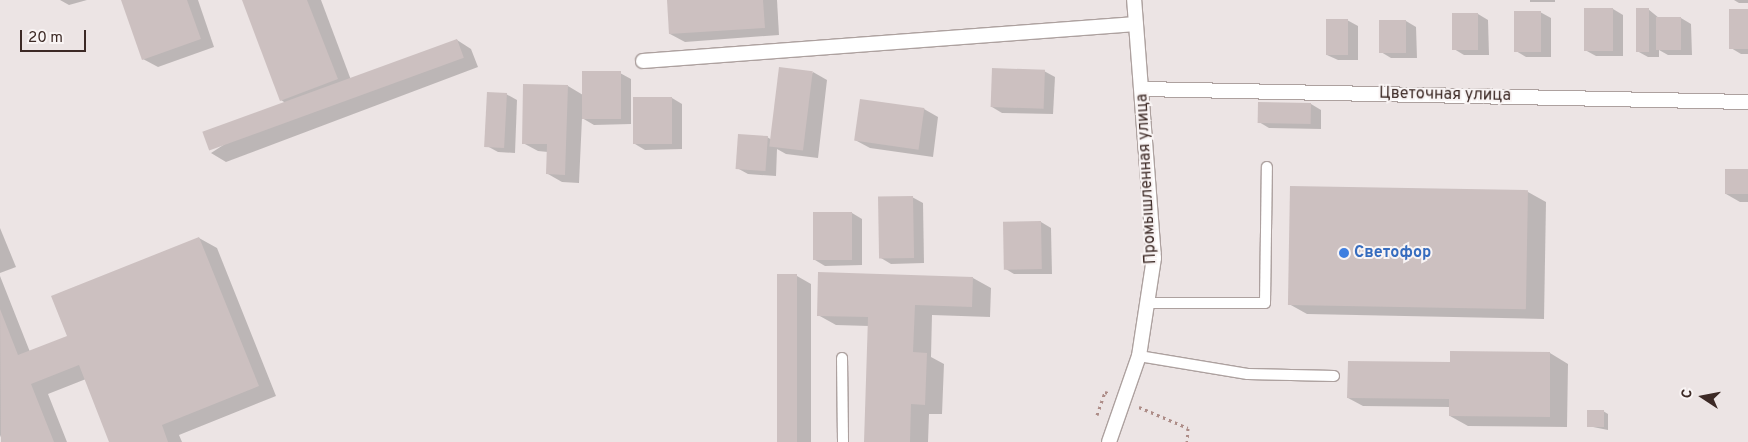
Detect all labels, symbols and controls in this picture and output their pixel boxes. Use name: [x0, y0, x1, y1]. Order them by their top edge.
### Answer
scale bar: [22, 20, 89, 52]
text: 20 m: [28, 29, 63, 48]
street label: Цветочная улица: [1379, 84, 1511, 106]
street label: Промышленная улица: [1133, 93, 1161, 265]
place label: Светофор: [1354, 243, 1431, 263]
marker: Светофор: [1338, 247, 1350, 259]
north arrow: [1678, 372, 1728, 422]
text: С: [1679, 388, 1697, 400]

